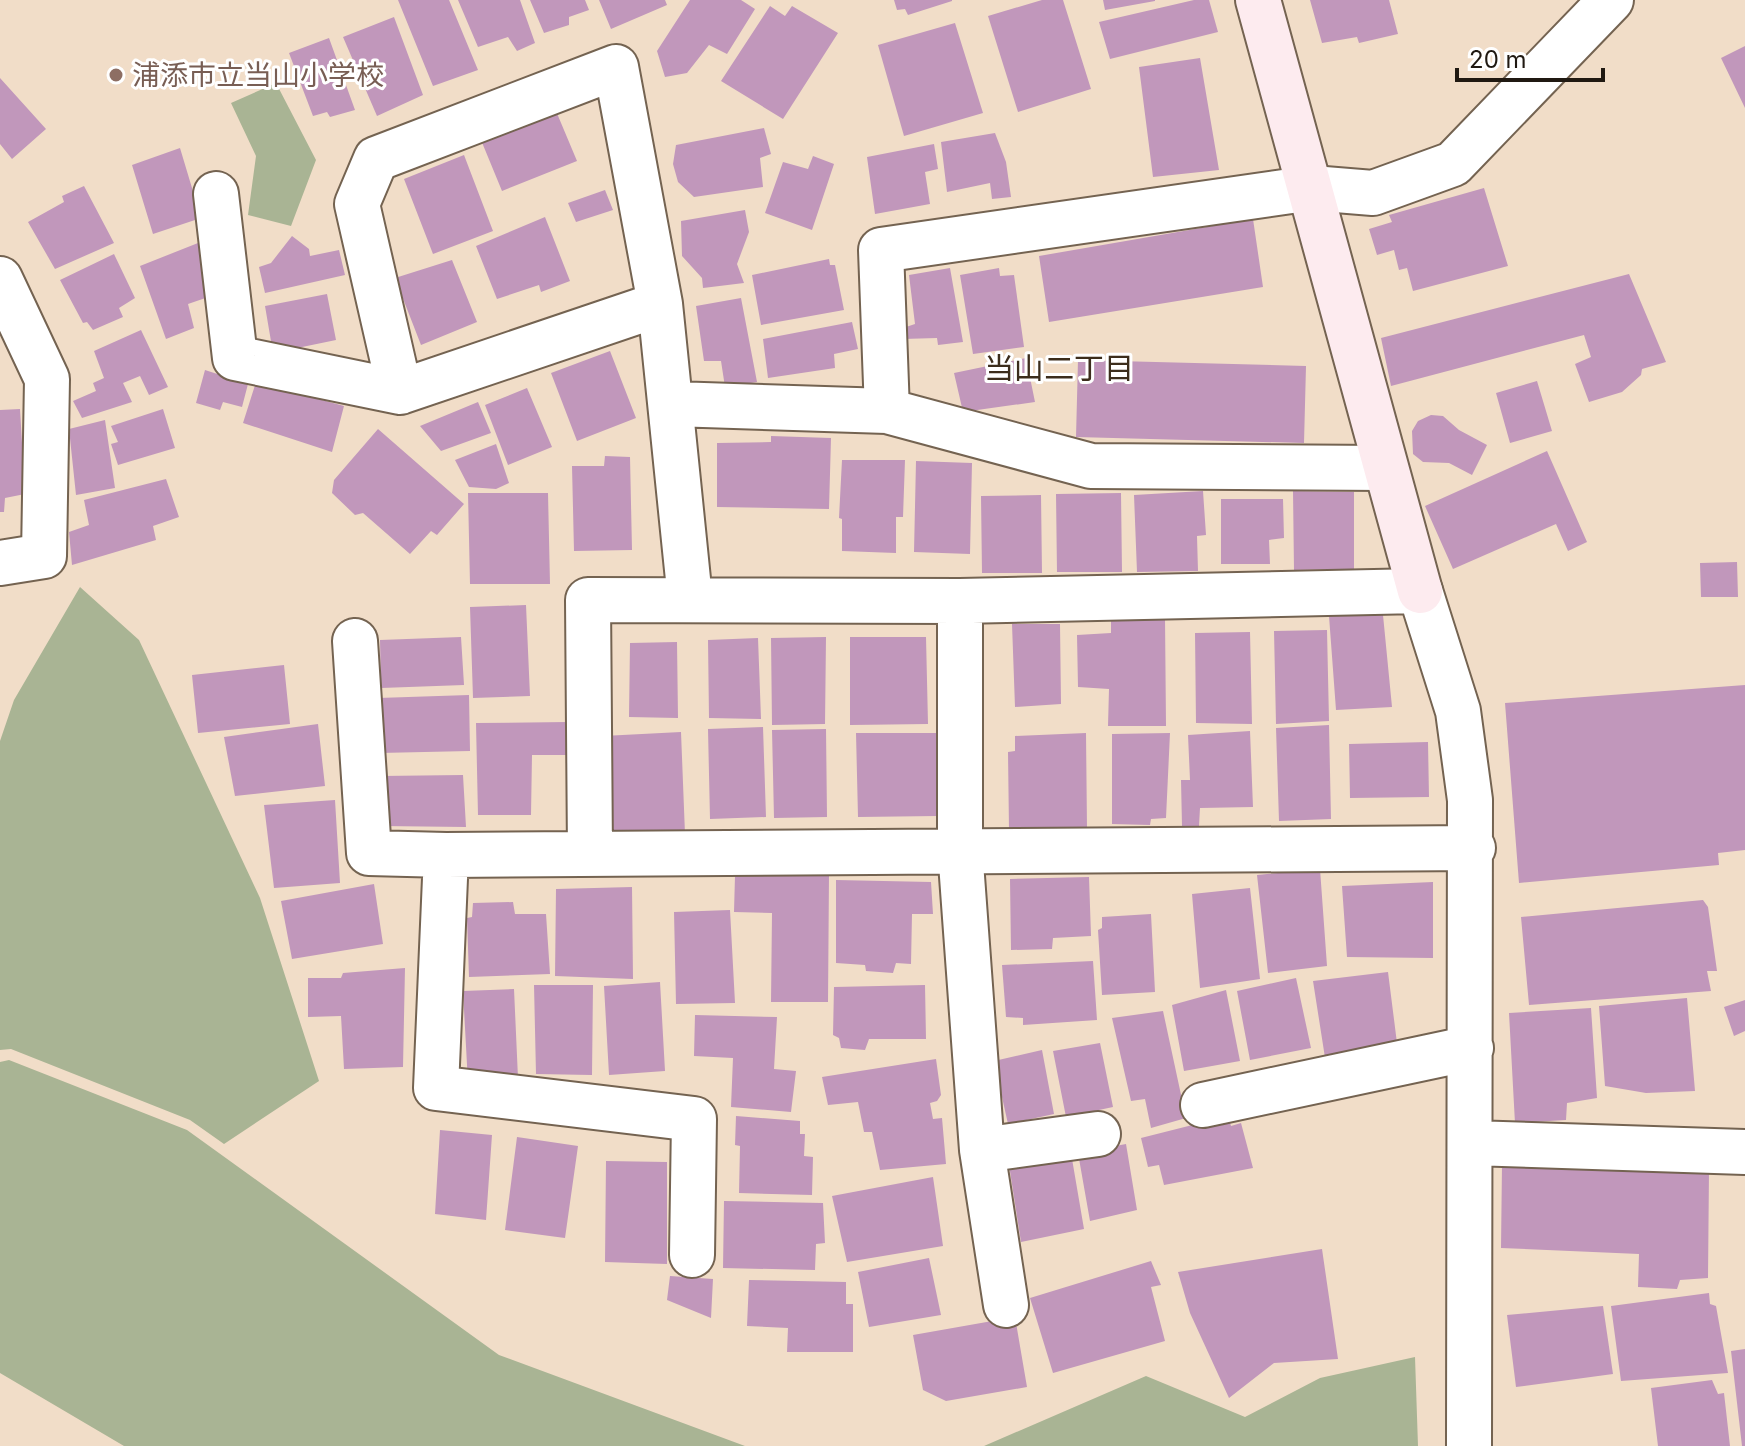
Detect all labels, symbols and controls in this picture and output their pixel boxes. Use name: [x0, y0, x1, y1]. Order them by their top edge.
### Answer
scale bar: [1457, 32, 1603, 82]
text: 20 m: [1469, 45, 1527, 74]
place label: 浦添市立当山小学校: [132, 58, 384, 92]
marker: 浦添市立当山小学校: [107, 66, 125, 84]
district label: 当山二丁目: [984, 350, 1134, 386]

